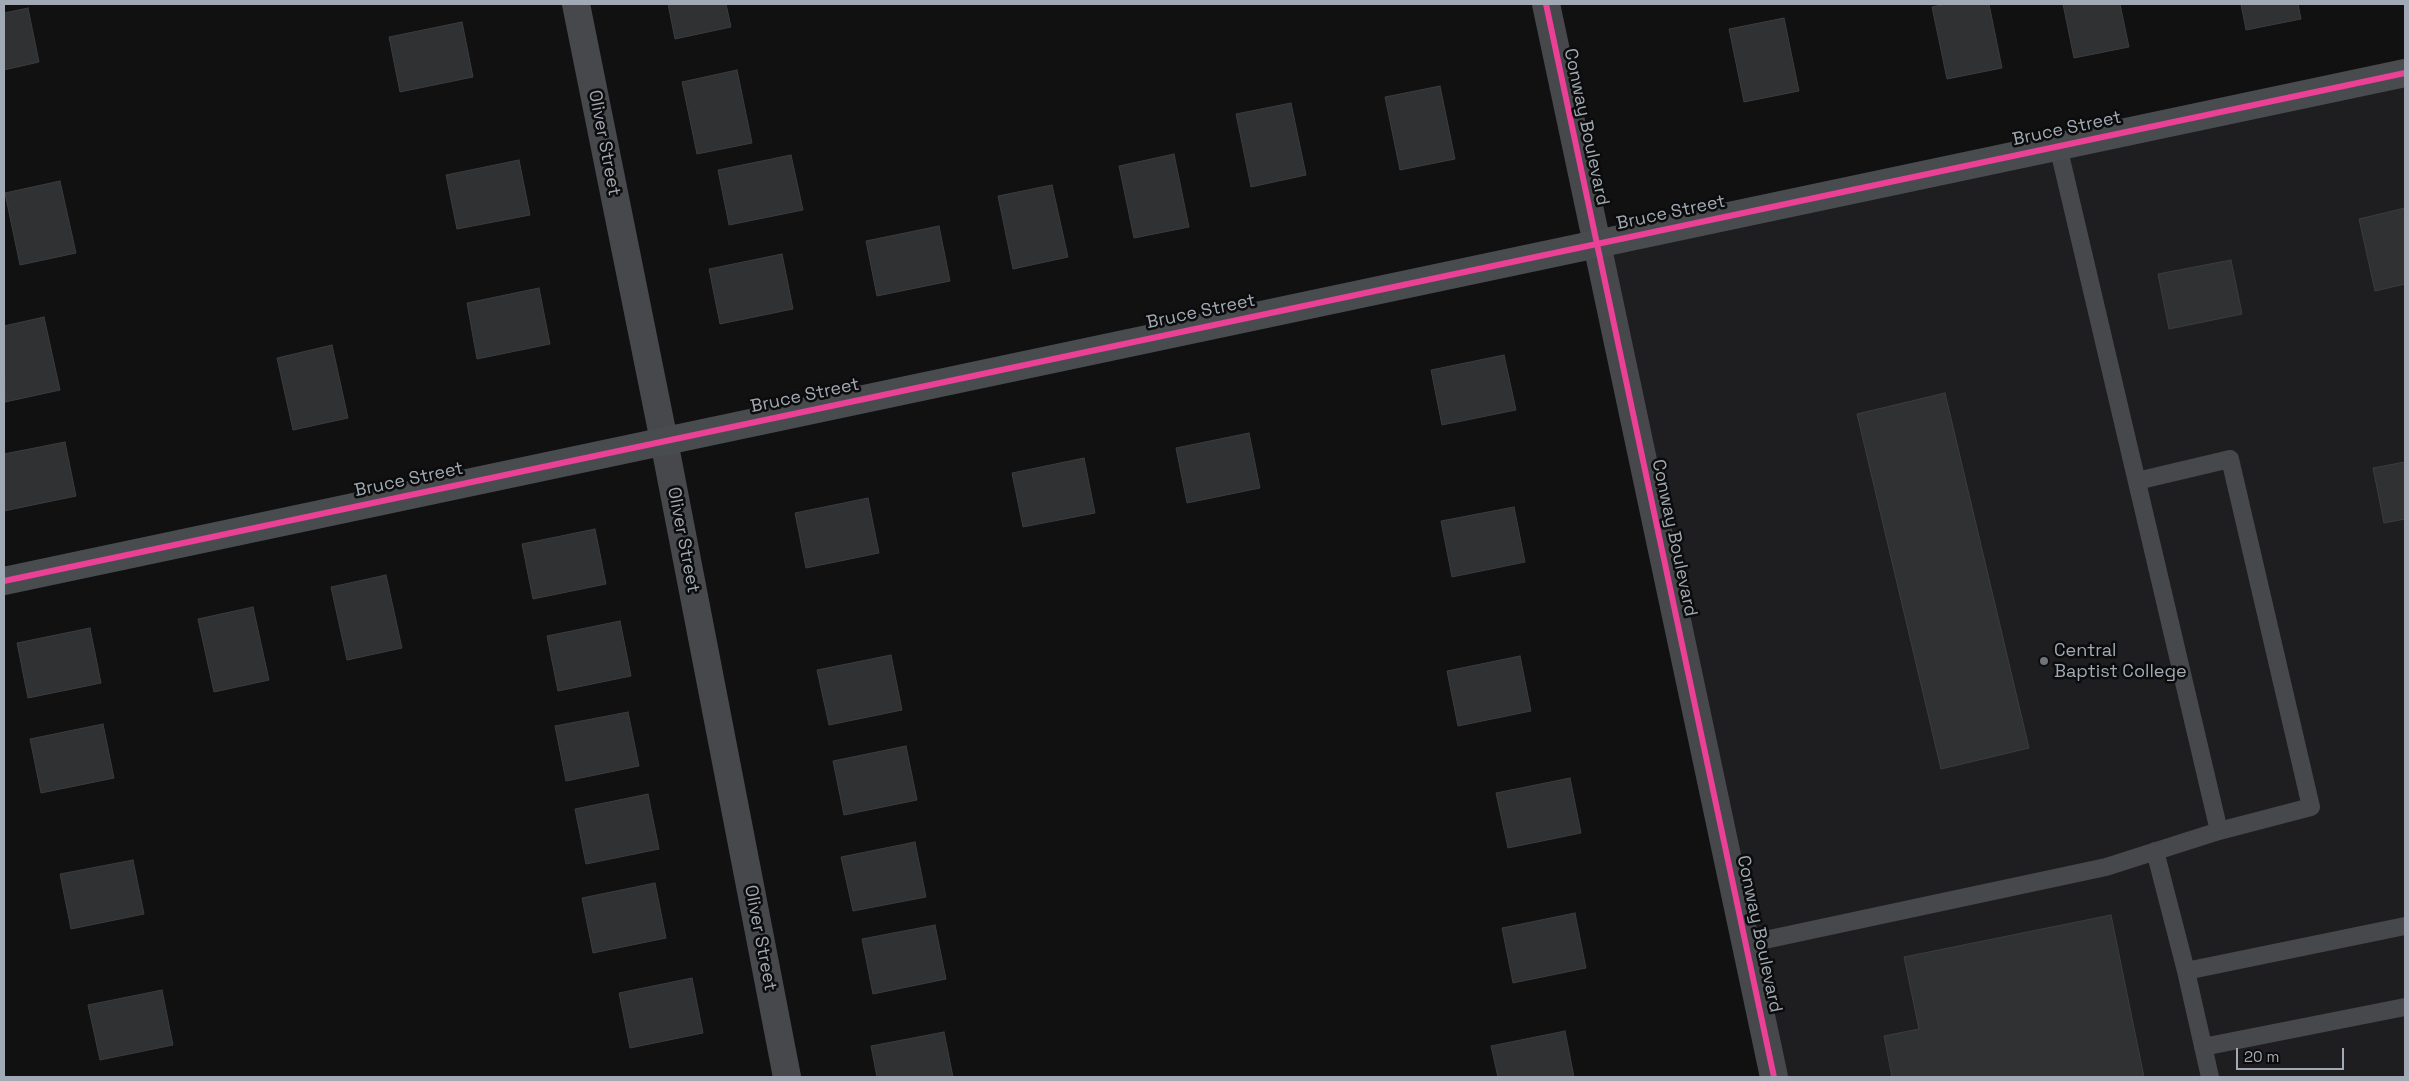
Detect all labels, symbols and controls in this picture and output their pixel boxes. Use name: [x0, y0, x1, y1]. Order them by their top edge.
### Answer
street label: Conway Boulevard: [1559, 46, 1613, 208]
street label: Oliver Street: [583, 88, 625, 198]
street label: Bruce Street: [2011, 107, 2123, 151]
street label: Bruce Street: [1615, 191, 1727, 235]
street label: Bruce Street: [1145, 290, 1257, 334]
street label: Bruce Street: [749, 374, 861, 418]
street label: Conway Boulevard: [1647, 457, 1701, 619]
street label: Bruce Street: [353, 458, 465, 502]
street label: Oliver Street: [662, 485, 704, 595]
place label: Central Baptist College: [2054, 640, 2187, 682]
marker: Central Baptist College: [2038, 655, 2050, 667]
street label: Conway Boulevard: [1732, 853, 1786, 1015]
street label: Oliver Street: [739, 883, 781, 993]
scale bar: [2239, 1038, 2346, 1070]
text: 20 m: [2244, 1047, 2279, 1066]

